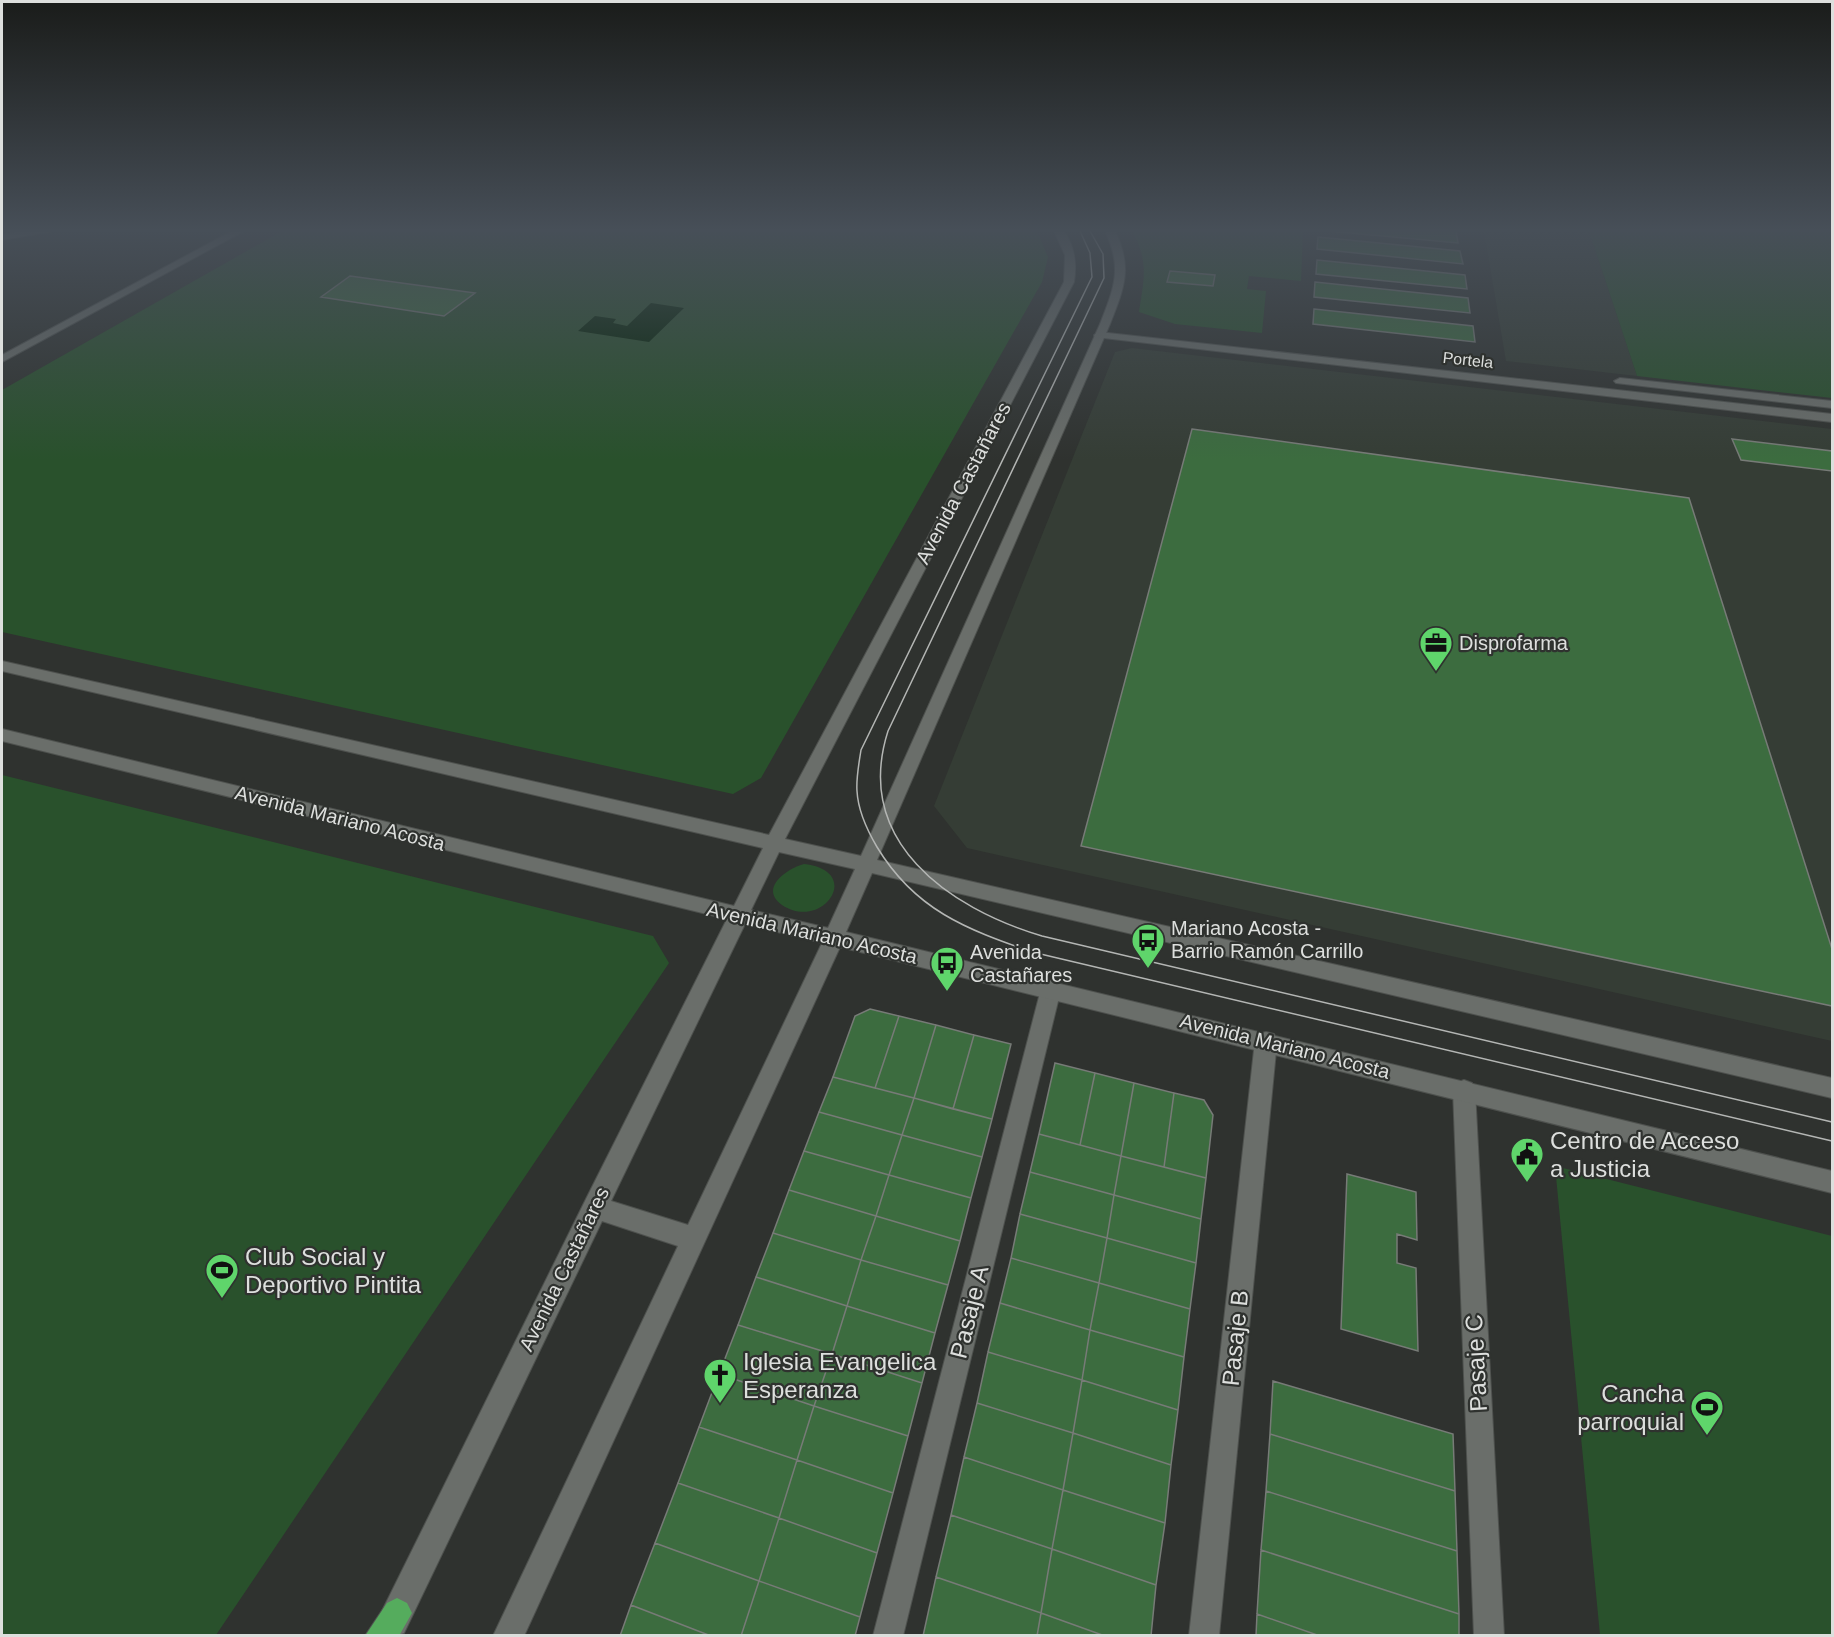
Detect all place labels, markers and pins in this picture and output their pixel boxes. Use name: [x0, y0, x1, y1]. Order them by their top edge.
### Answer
office icon: Disprofarma: [1418, 625, 1454, 672]
place label: Disprofarma: [1459, 632, 1569, 654]
place label: Mariano Acosta - Barrio Ramón Carrillo: [1171, 917, 1363, 962]
bus stop icon: Mariano Acosta - Barrio Ramón Carrillo: [1130, 922, 1166, 969]
place label: Avenida Castañares: [970, 941, 1072, 986]
bus stop icon: Avenida Castañares: [929, 945, 965, 992]
place label: Centro de Acceso a Justicia: [1550, 1127, 1739, 1182]
public building icon: Centro de Acceso a Justicia: [1509, 1136, 1545, 1183]
place label: Club Social y Deportivo Pintita: [245, 1243, 422, 1298]
sports icon: Club Social y Deportivo Pintita: [204, 1252, 240, 1299]
place label: Iglesia Evangelica Esperanza: [743, 1348, 937, 1403]
church icon: Iglesia Evangelica Esperanza: [702, 1357, 738, 1404]
place label: Cancha parroquial: [1577, 1380, 1685, 1435]
sports icon: Cancha parroquial: [1689, 1389, 1725, 1436]

